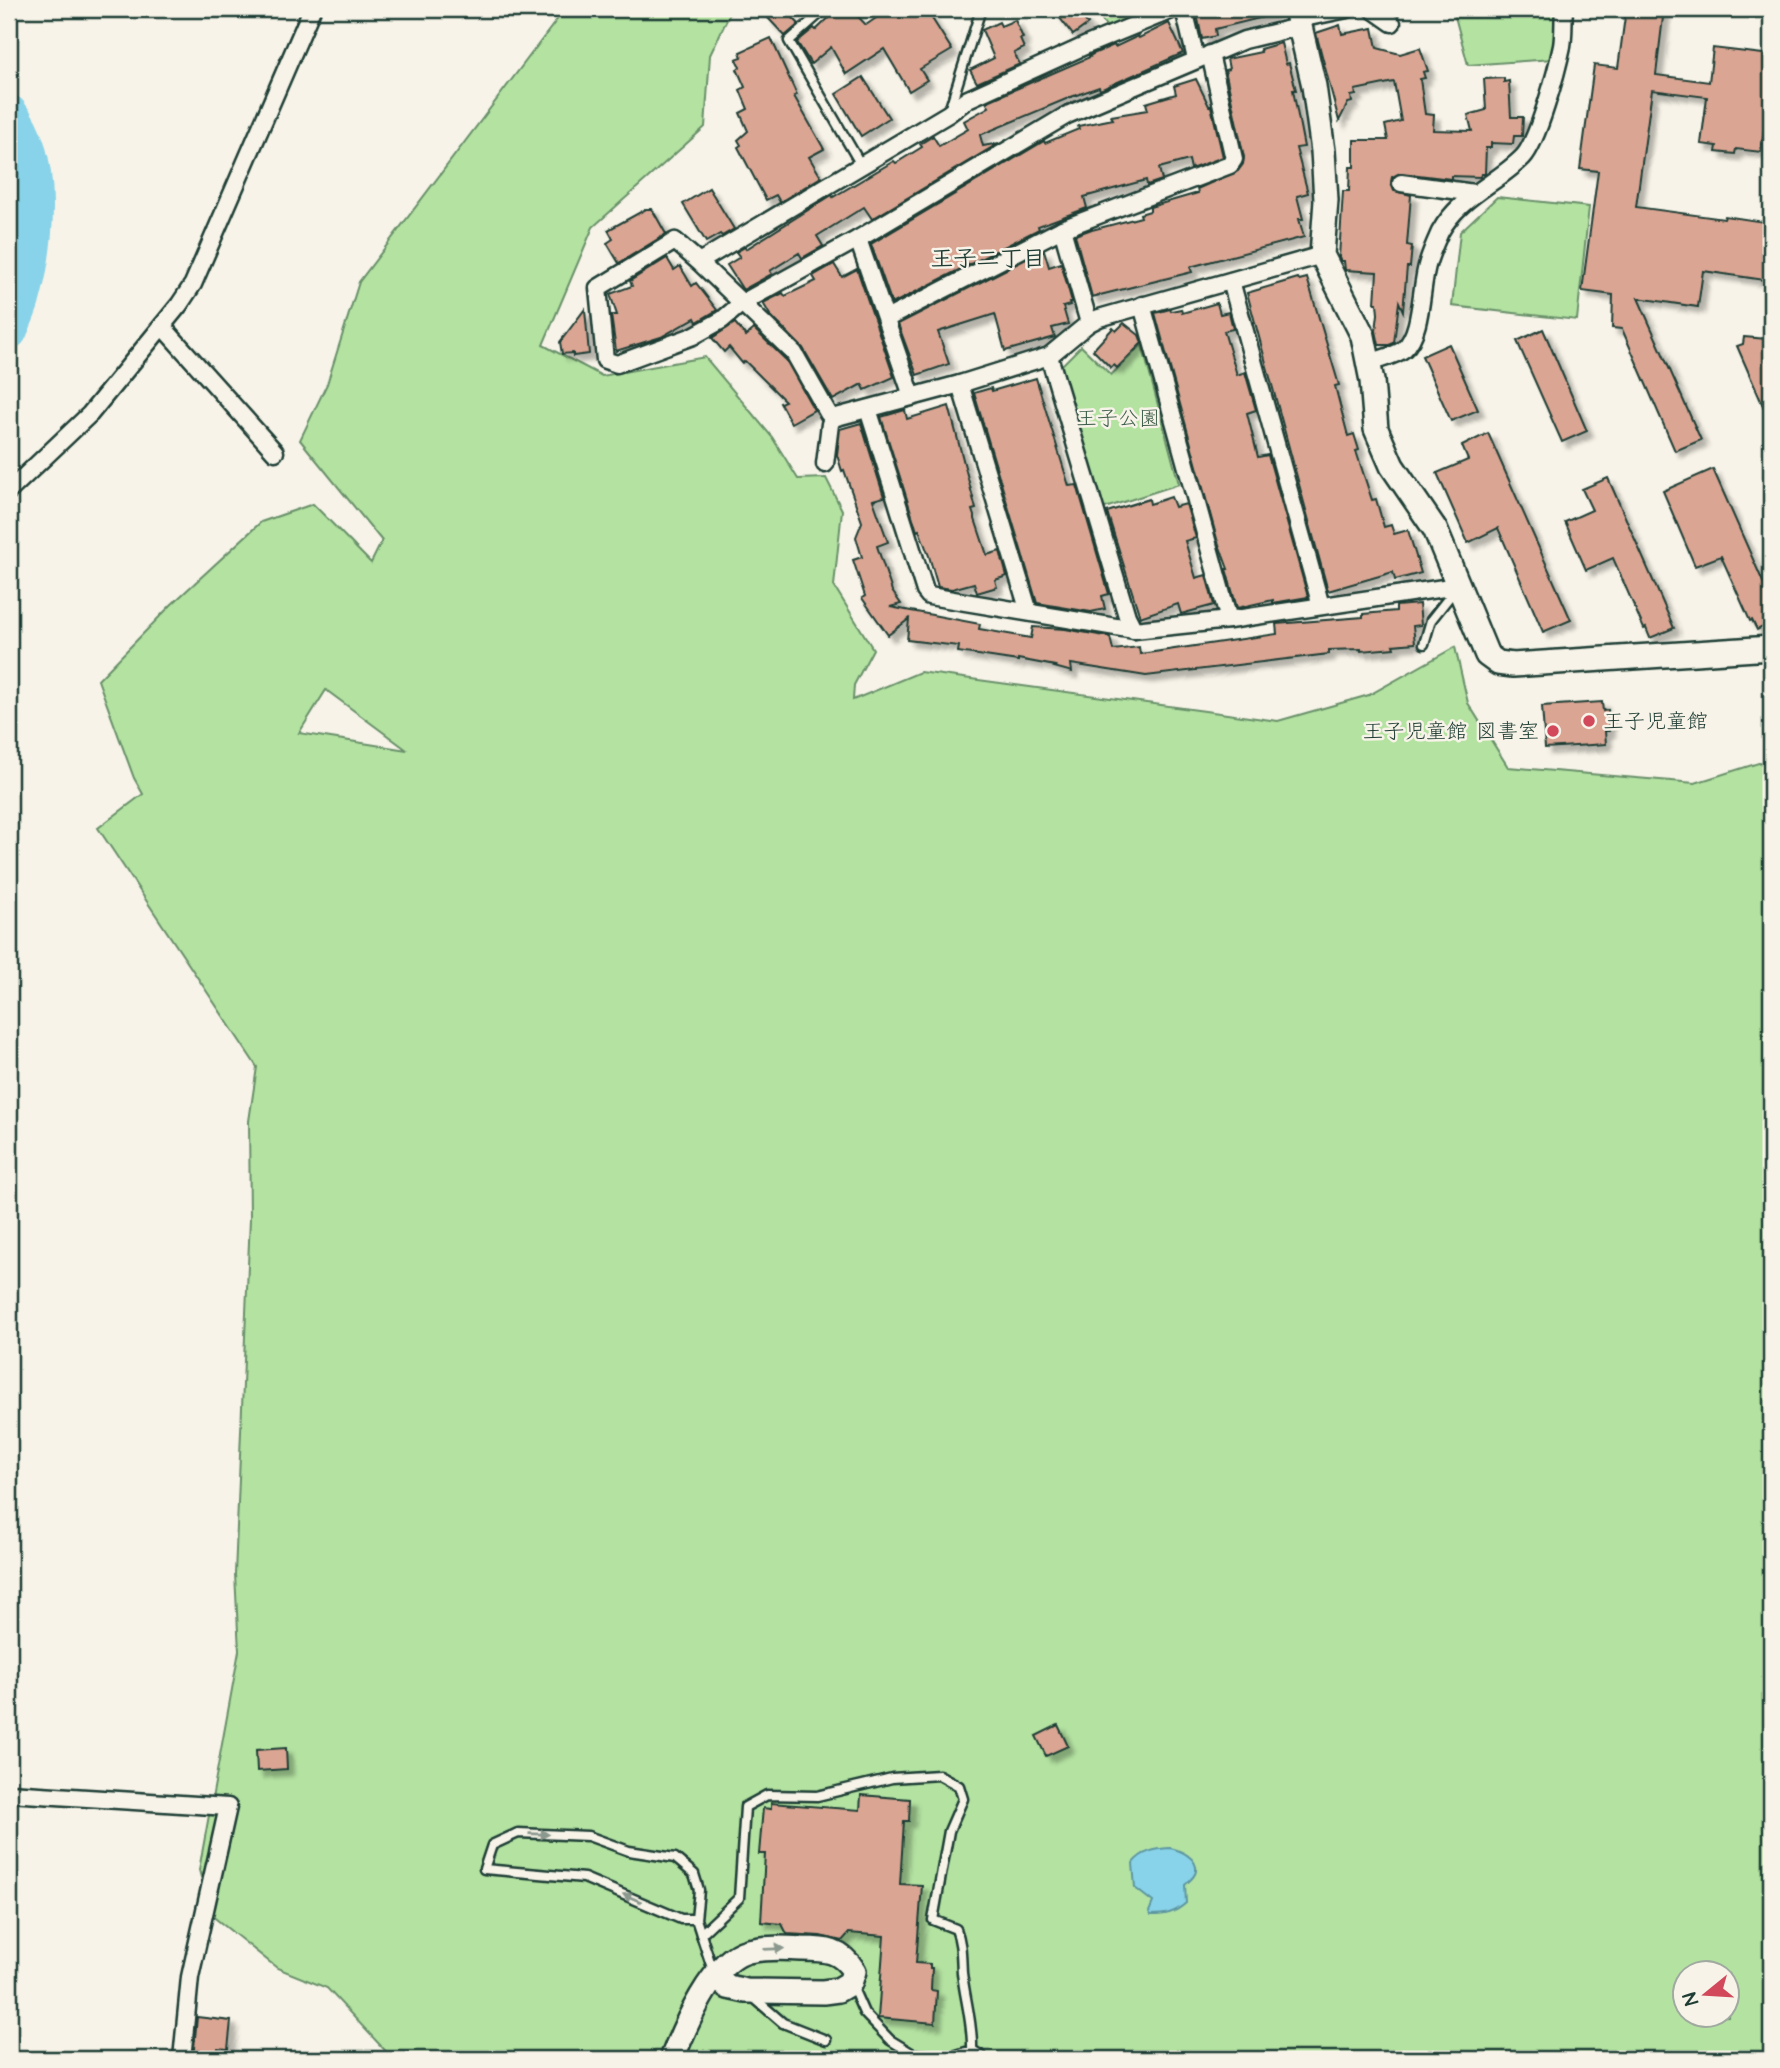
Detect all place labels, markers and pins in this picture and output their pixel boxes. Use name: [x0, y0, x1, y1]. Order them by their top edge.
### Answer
place label: 王子児童館: [1603, 707, 1708, 736]
marker: 王子児童館: [1581, 713, 1597, 729]
place label: 王子児童館 図書室: [1363, 717, 1539, 746]
marker: 王子児童館 図書室: [1545, 723, 1561, 739]

